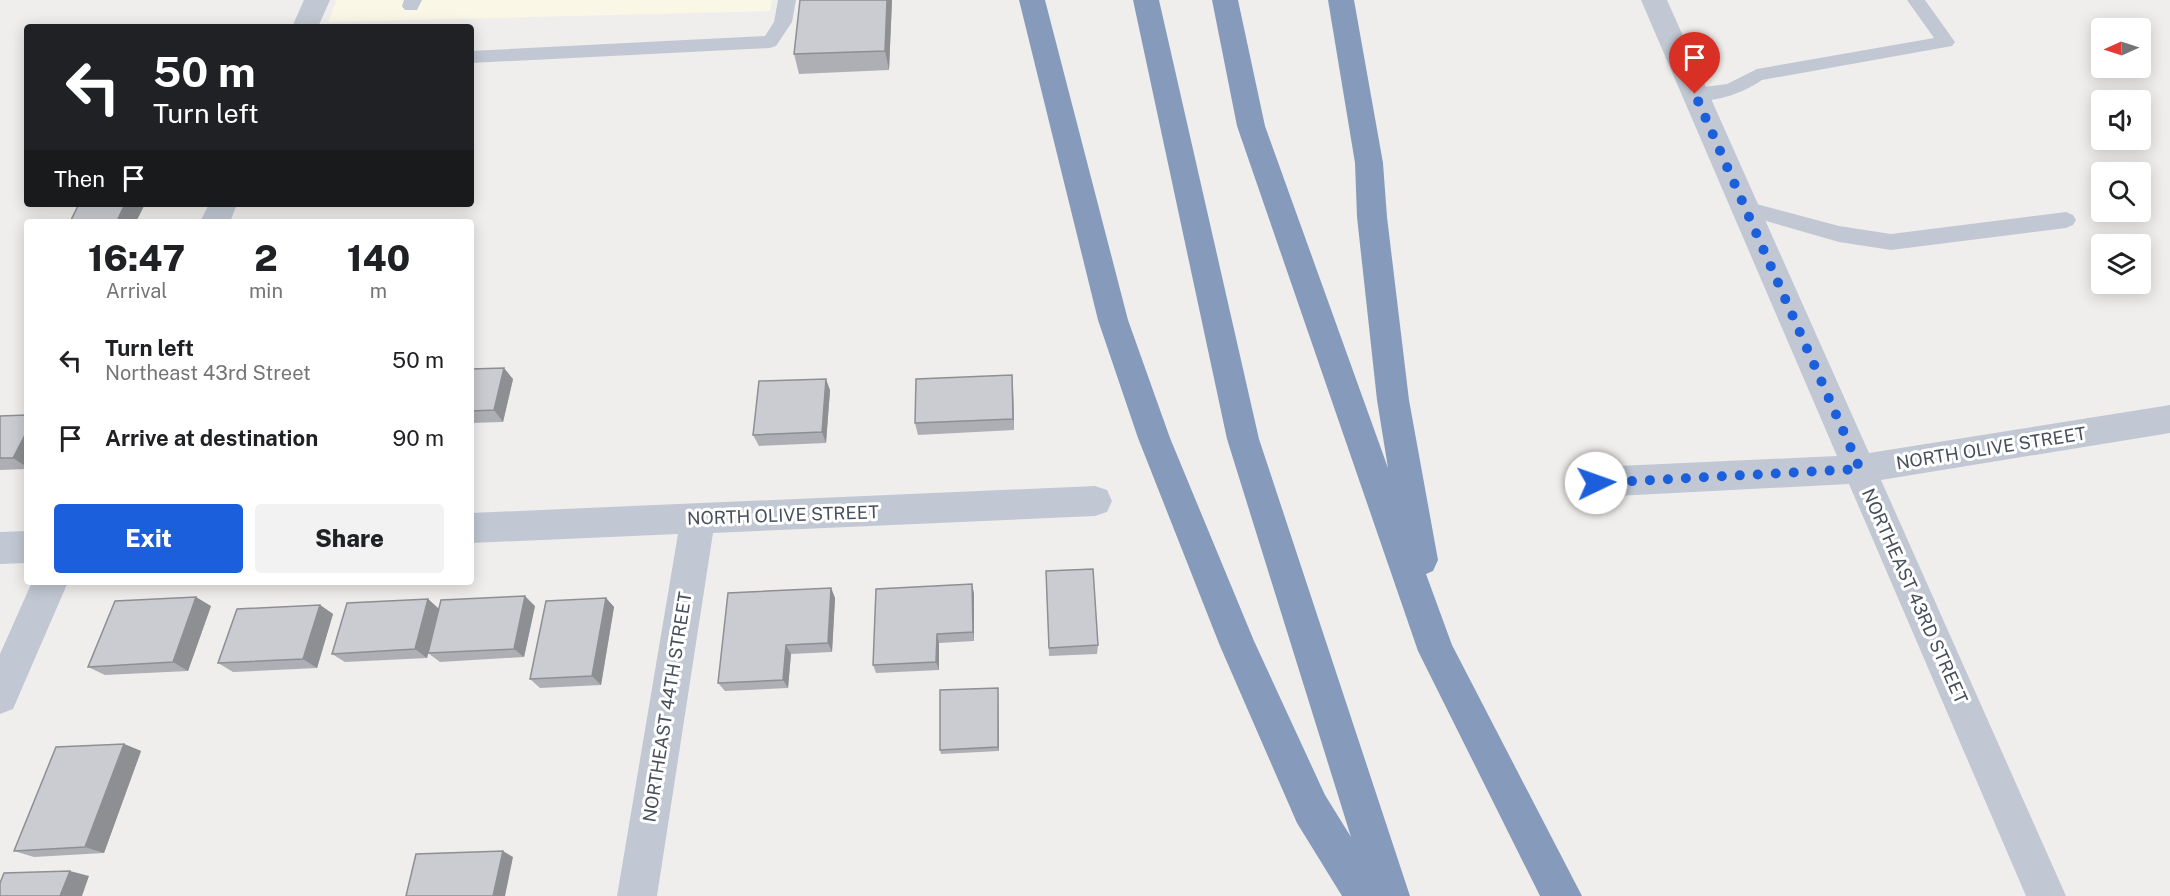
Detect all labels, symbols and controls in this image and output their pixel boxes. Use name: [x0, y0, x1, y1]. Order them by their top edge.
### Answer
north arrow: [2091, 18, 2151, 78]
map controls: [2091, 18, 2151, 294]
pin: [1669, 32, 1720, 94]
icon: arrive: [1678, 41, 1711, 74]
text: 50 m: [153, 47, 256, 96]
icon: left: [54, 48, 132, 126]
button: sound: [2091, 90, 2151, 150]
text: Turn left: [153, 97, 259, 129]
icon: arrive: [117, 162, 150, 195]
button: search: [2091, 162, 2151, 222]
text: Then: [54, 166, 105, 192]
button: layers: [2091, 234, 2151, 294]
text: 16:47: [88, 237, 185, 279]
text: 2: [254, 237, 278, 279]
text: 140: [347, 237, 410, 279]
text: Arrival: [106, 279, 167, 303]
text: min: [249, 279, 283, 303]
text: m: [370, 279, 387, 303]
text: Turn left: [105, 335, 194, 361]
icon: left: [54, 344, 87, 377]
text: 50 m: [392, 347, 444, 373]
text: Northeast 43rd Street: [105, 361, 311, 385]
icon: arrive: [54, 422, 87, 455]
street label: NORTH OLIVE STREET: [1895, 423, 2088, 473]
text: Arrive at destination: [105, 425, 318, 451]
text: 90 m: [393, 425, 444, 451]
position arrow: [1564, 451, 1628, 515]
street label: NORTHEAST 43RD STREET: [1858, 485, 1972, 707]
street label: NORTH OLIVE STREET: [687, 501, 880, 529]
button: Exit: [54, 504, 243, 573]
button: Share: [255, 504, 444, 573]
street label: NORTHEAST 44TH STREET: [638, 590, 696, 824]

